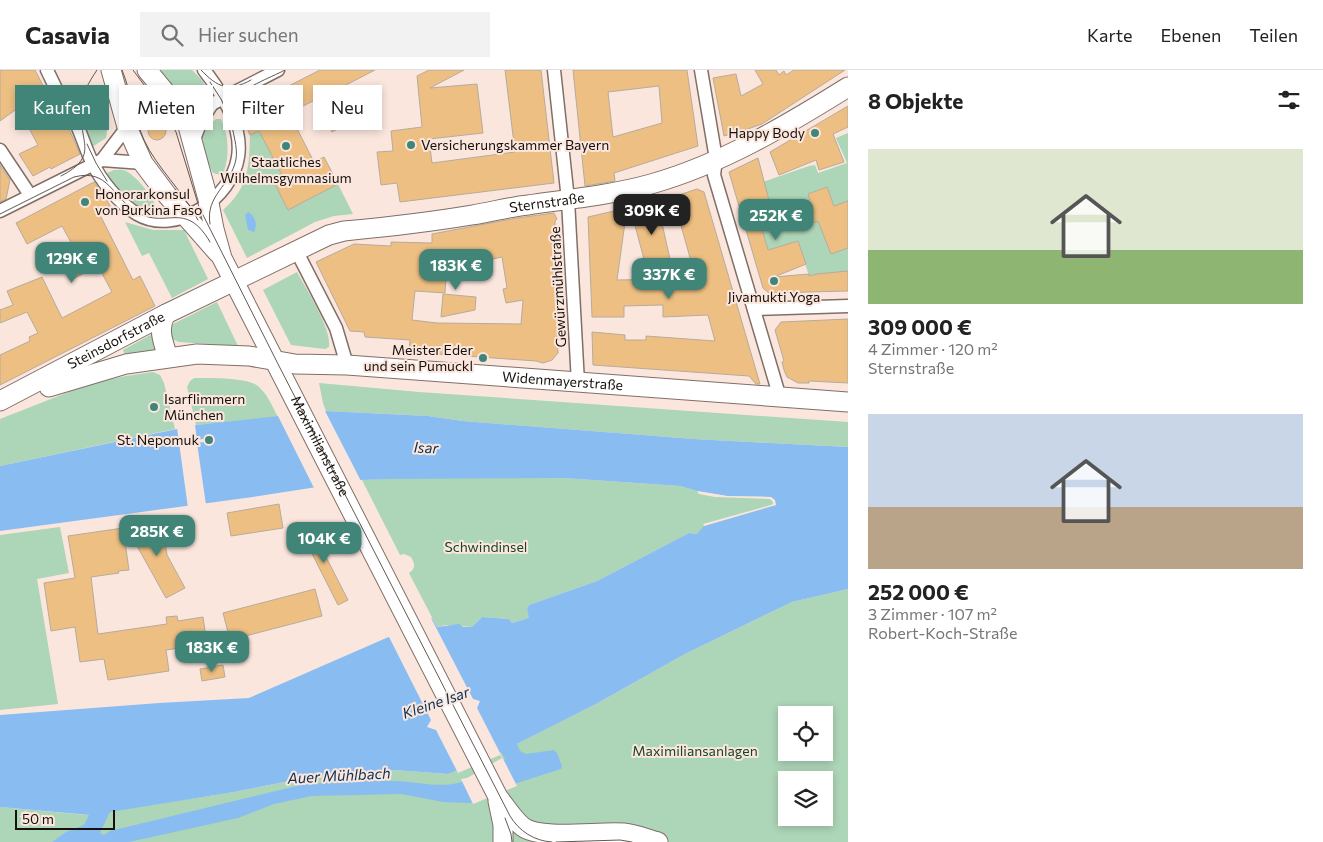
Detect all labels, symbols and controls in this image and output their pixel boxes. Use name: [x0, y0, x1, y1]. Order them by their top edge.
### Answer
search box: [140, 12, 490, 57]
text: Casavia: [25, 20, 110, 49]
icon: search: [158, 21, 186, 49]
text: Hier suchen: [198, 23, 299, 46]
text: Karte: [1087, 24, 1132, 46]
text: Ebenen: [1160, 24, 1221, 46]
text: Teilen: [1249, 24, 1298, 46]
chip: Kaufen: [15, 85, 109, 130]
chip: Mieten: [119, 85, 213, 130]
chip: Filter: [223, 85, 303, 130]
chip: Neu: [313, 85, 382, 130]
icon: filters: [1275, 86, 1303, 114]
text: 8 Objekte: [868, 88, 963, 113]
place label: Happy Body: [728, 124, 805, 141]
marker: Happy Body: [809, 127, 821, 139]
place label: Versicherungskammer Bayern: [421, 136, 609, 153]
marker: Versicherungskammer Bayern: [405, 139, 417, 151]
marker: Staatliches Wilhelmsgymnasium: [280, 140, 292, 152]
place label: Staatliches Wilhelmsgymnasium: [220, 153, 352, 186]
icon: home: [1041, 181, 1131, 271]
place label: Honorarkonsul von Burkina Faso: [95, 185, 202, 218]
street label: Sternstraße: [508, 188, 585, 216]
pin: 309K €: [611, 194, 693, 236]
marker: Honorarkonsul von Burkina Faso: [79, 196, 91, 208]
pin: 252K €: [735, 198, 817, 241]
text: 309K €: [624, 200, 680, 219]
text: 252K €: [749, 205, 803, 224]
street label: Gewürzmühlstraße: [546, 226, 569, 348]
pin: 129K €: [31, 242, 113, 284]
text: 129K €: [46, 248, 98, 267]
pin: 183K €: [415, 248, 497, 291]
text: 183K €: [430, 255, 482, 274]
pin: 337K €: [628, 258, 710, 300]
text: 337K €: [643, 264, 695, 283]
marker: Jivamukti Yoga: [768, 275, 780, 287]
place label: Jivamukti Yoga: [728, 288, 820, 305]
street label: Steinsdorfstraße: [64, 307, 167, 372]
text: 309 000 €: [868, 314, 972, 339]
text: 4 Zimmer · 120 m²: [868, 339, 998, 358]
place label: Meister Eder und sein Pumuckl: [364, 341, 473, 374]
marker: Meister Eder und sein Pumuckl: [477, 352, 489, 364]
text: Sternstraße: [868, 358, 954, 377]
street label: Widenmayerstraße: [502, 367, 624, 393]
place label: Isarflimmern München: [164, 390, 245, 423]
street label: Maximilianstraße: [288, 393, 353, 499]
marker: Isarflimmern München: [148, 401, 160, 413]
place label: St. Nepomuk: [117, 431, 199, 448]
marker: St. Nepomuk: [203, 434, 215, 446]
water label: Isar: [413, 438, 440, 456]
icon: home: [1041, 446, 1131, 536]
pin: 285K €: [116, 514, 198, 557]
text: 285K €: [130, 521, 184, 540]
pin: 104K €: [283, 522, 365, 564]
text: 104K €: [297, 528, 351, 547]
park label: Schwindinsel: [445, 538, 527, 555]
text: 252 000 €: [868, 579, 969, 604]
text: 3 Zimmer · 107 m²: [868, 604, 997, 623]
text: Robert-Koch-Straße: [868, 623, 1017, 642]
pin: 183K €: [171, 630, 253, 673]
text: 183K €: [186, 637, 238, 656]
water label: Kleine Isar: [400, 682, 473, 722]
map controls: [778, 706, 833, 826]
button: locate: [778, 706, 833, 761]
park label: Maximiliansanlagen: [632, 742, 758, 759]
water label: Auer Mühlbach: [286, 763, 391, 787]
button: layers: [778, 771, 833, 826]
scale bar: [15, 807, 115, 830]
text: 50 m: [22, 810, 54, 827]

